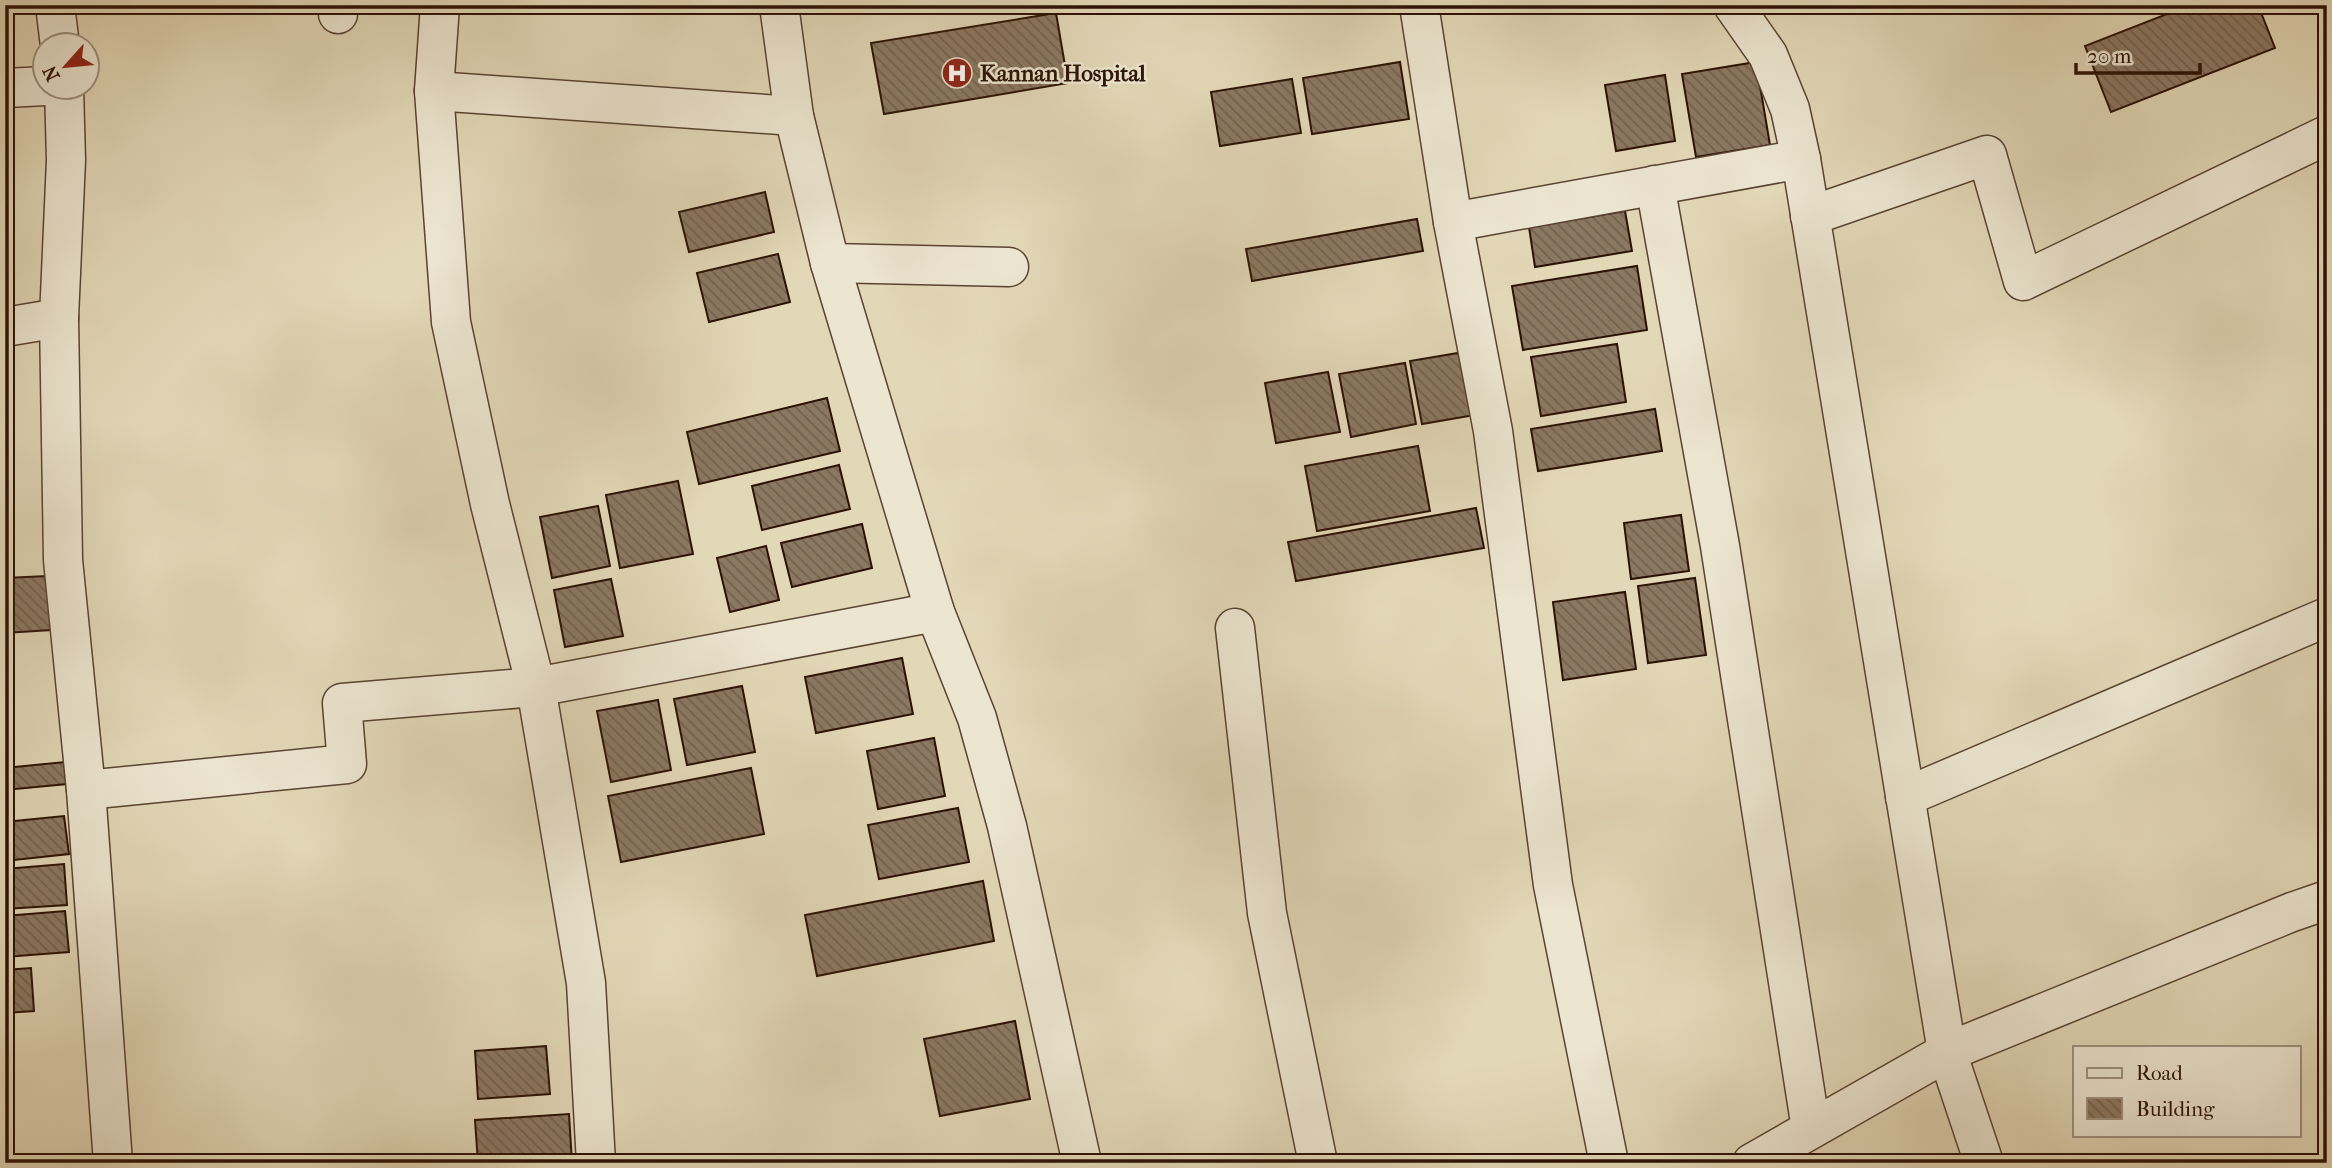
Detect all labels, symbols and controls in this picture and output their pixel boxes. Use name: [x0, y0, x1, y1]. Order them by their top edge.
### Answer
north arrow: [32, 32, 102, 102]
scale bar: [2076, 32, 2201, 76]
text: 20 m: [2087, 44, 2132, 68]
hospital icon: Kannan Hospital: [940, 56, 974, 90]
place label: Kannan Hospital: [980, 60, 1146, 87]
text: N: [38, 61, 65, 85]
legend: [2073, 1046, 2300, 1136]
text: Road: [2136, 1061, 2183, 1085]
text: Building: [2136, 1097, 2215, 1121]

